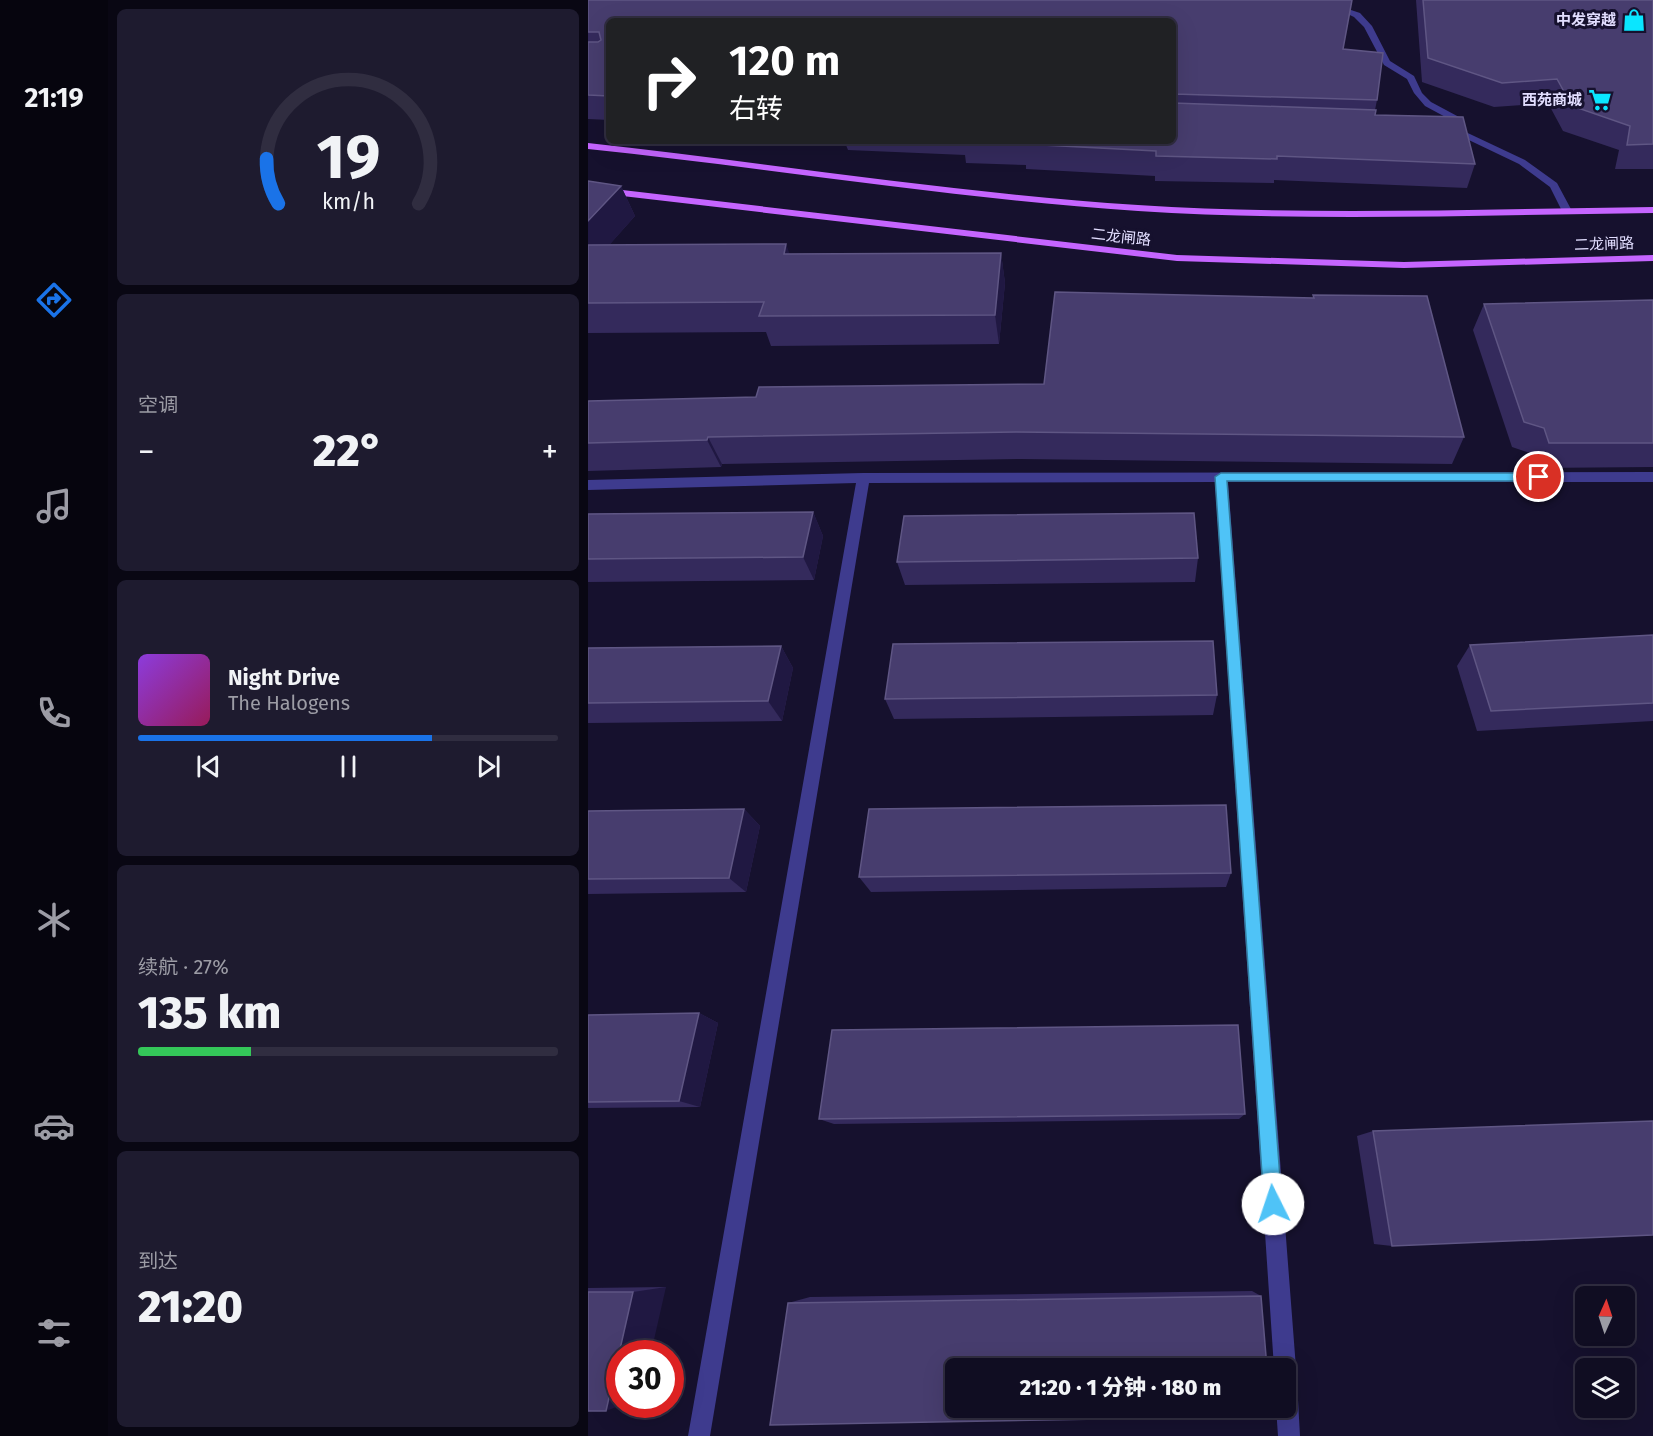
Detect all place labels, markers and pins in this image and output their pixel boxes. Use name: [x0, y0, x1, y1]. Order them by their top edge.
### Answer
shop icon: 中发穿越: [1621, 7, 1647, 33]
place label: 中发穿越: [1556, 11, 1616, 29]
supermarket icon: 西苑商城: [1587, 87, 1613, 113]
place label: 西苑商城: [1522, 91, 1582, 109]
pin: [1513, 451, 1564, 502]

